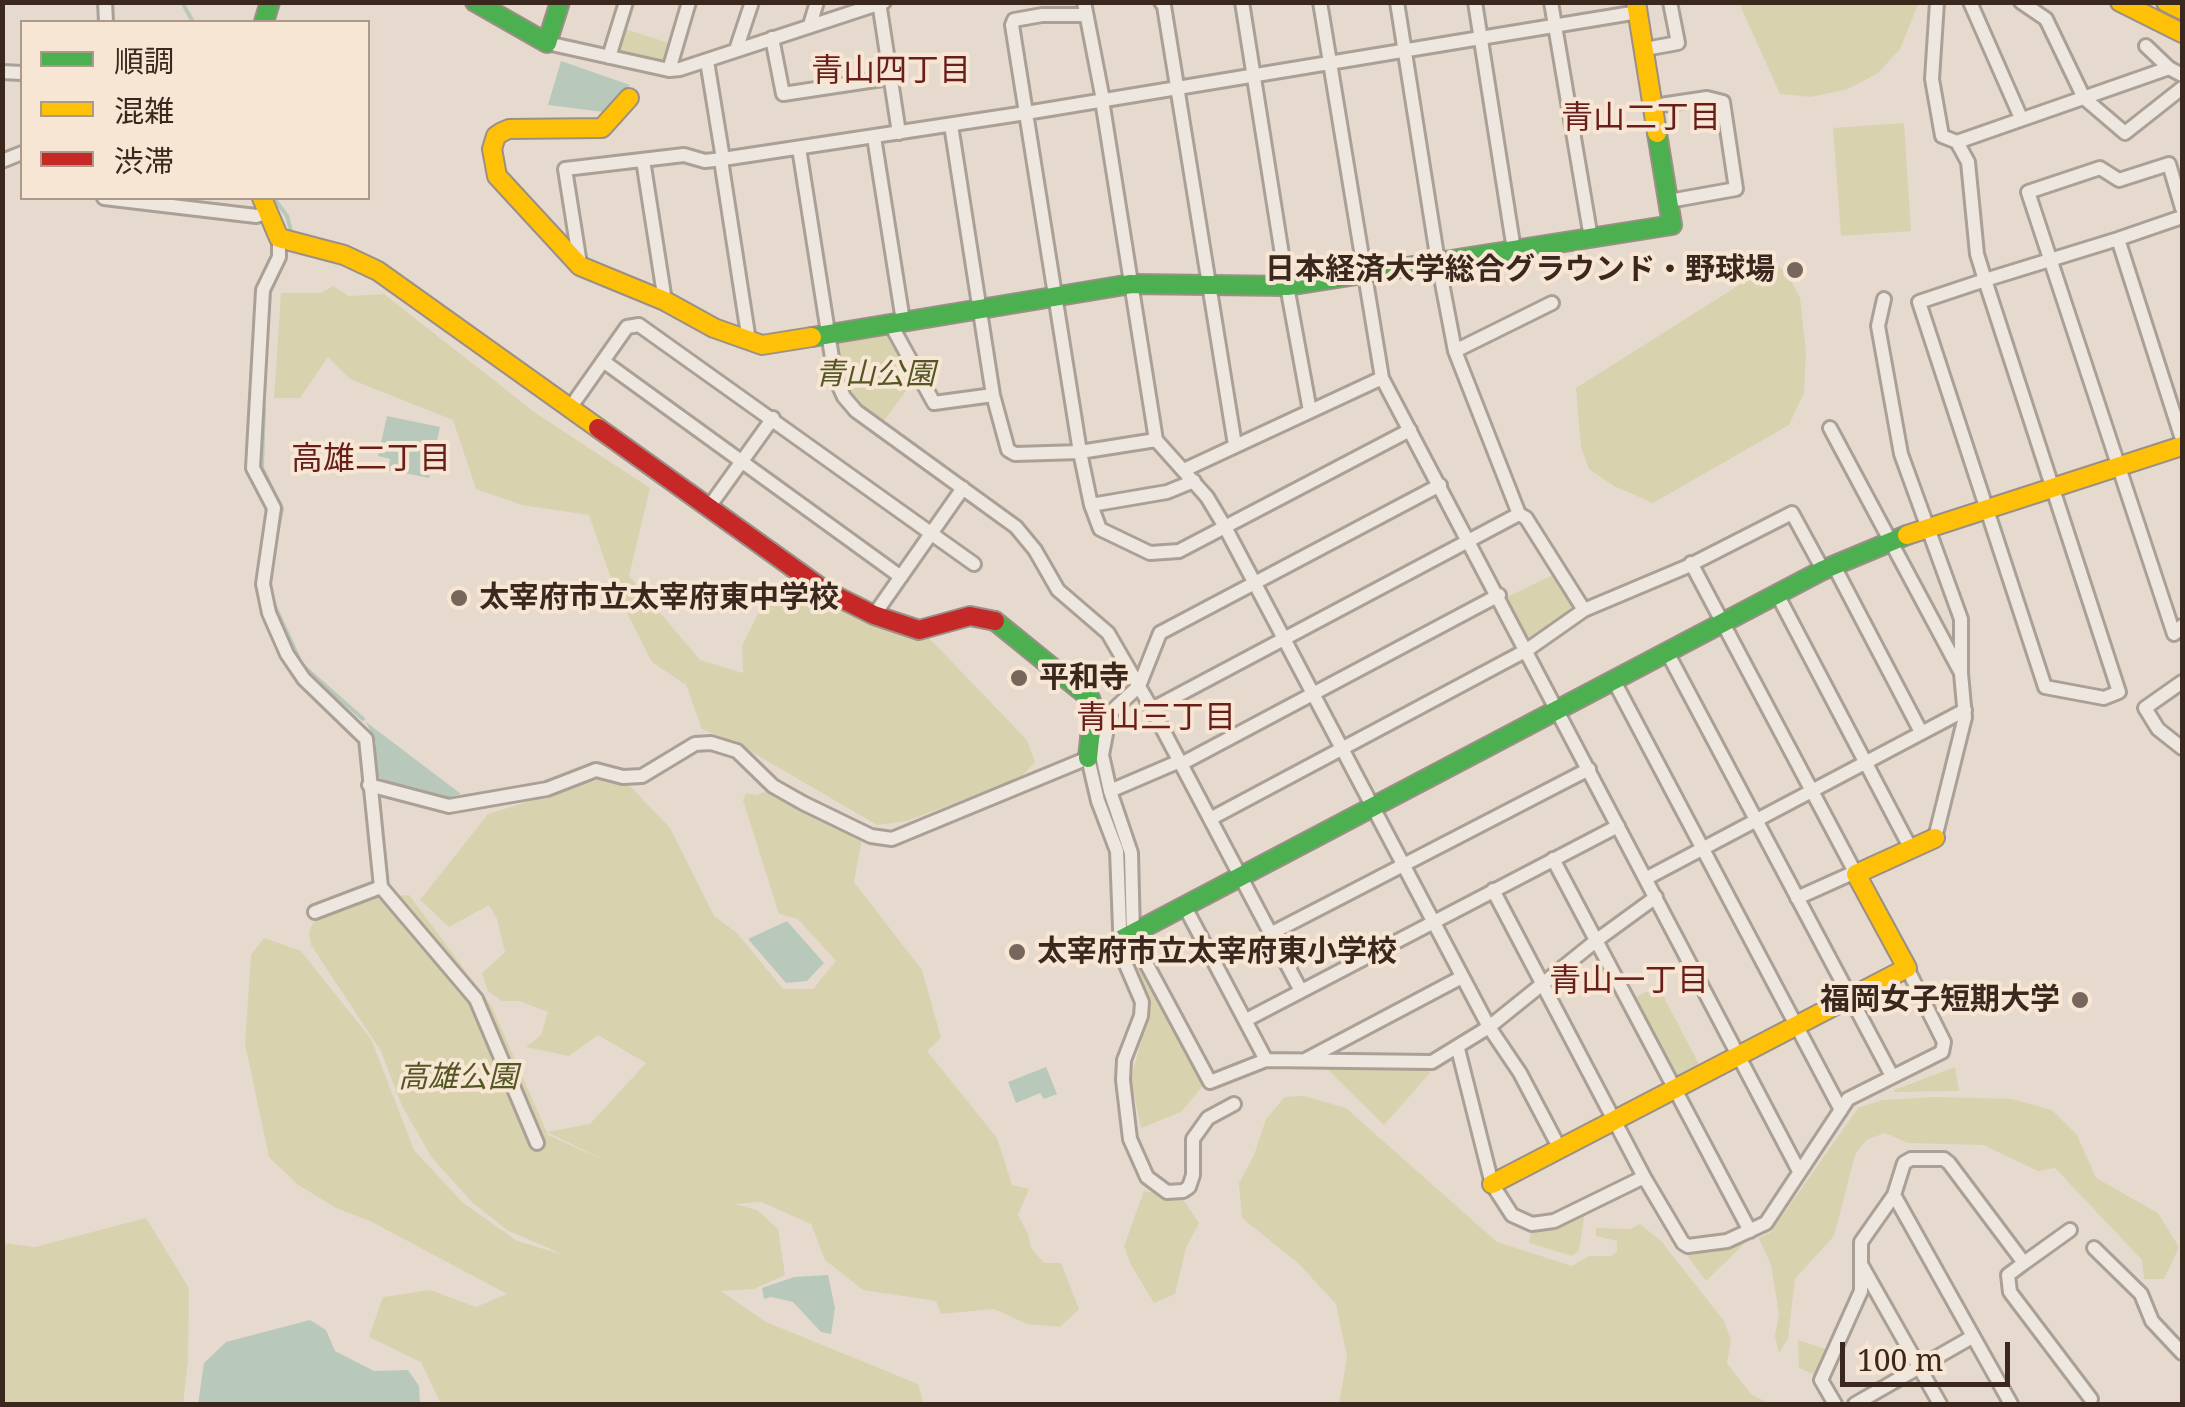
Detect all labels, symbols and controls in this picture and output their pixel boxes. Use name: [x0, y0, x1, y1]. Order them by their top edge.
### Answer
legend: [20, 20, 370, 200]
text: 順調: [114, 40, 174, 81]
district label: 青山四丁目: [811, 53, 971, 91]
text: 混雑: [114, 90, 174, 131]
district label: 青山二丁目: [1561, 100, 1721, 138]
text: 渋滞: [114, 140, 174, 181]
place label: 日本経済大学総合グラウンド・野球場: [1265, 252, 1775, 288]
marker: 日本経済大学総合グラウンド・野球場: [1784, 259, 1806, 281]
park label: 青山公園: [815, 357, 935, 393]
district label: 高雄二丁目: [291, 441, 451, 479]
place label: 太宰府市立太宰府東中学校: [479, 580, 839, 616]
marker: 太宰府市立太宰府東中学校: [448, 587, 470, 609]
place label: 平和寺: [1039, 660, 1129, 696]
marker: 平和寺: [1008, 667, 1030, 689]
district label: 青山三丁目: [1076, 700, 1236, 738]
place label: 太宰府市立太宰府東小学校: [1037, 934, 1397, 970]
marker: 太宰府市立太宰府東小学校: [1006, 941, 1028, 963]
district label: 青山一丁目: [1549, 963, 1709, 1001]
place label: 福岡女子短期大学: [1820, 982, 2060, 1018]
marker: 福岡女子短期大学: [2069, 989, 2091, 1011]
park label: 高雄公園: [398, 1060, 518, 1096]
scale bar: [1845, 1322, 2015, 1384]
text: 100 m: [1857, 1339, 1943, 1380]

